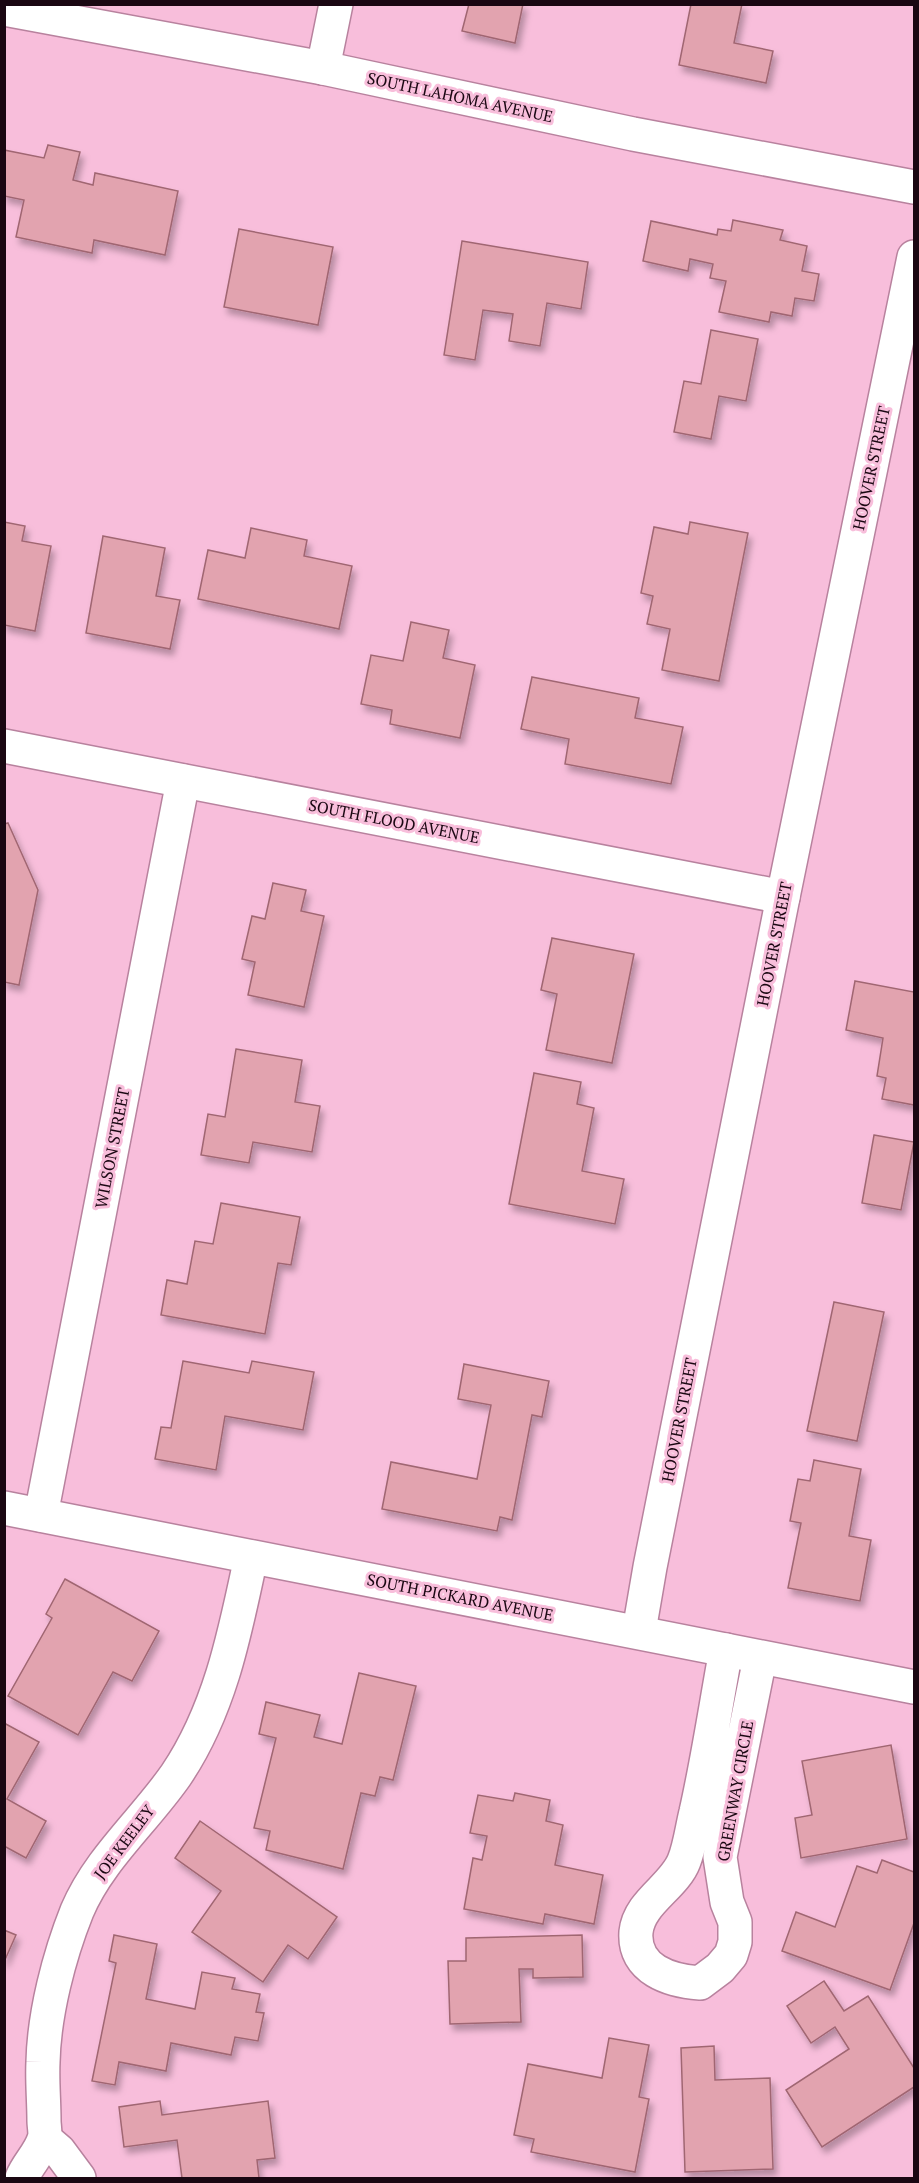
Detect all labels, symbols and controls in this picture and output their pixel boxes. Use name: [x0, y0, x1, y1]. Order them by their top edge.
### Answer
street label: SOUTH LAHOMA AVENUE: [365, 67, 555, 127]
street label: HOOVER STREET: [847, 404, 895, 532]
street label: SOUTH FLOOD AVENUE: [307, 794, 481, 848]
street label: HOOVER STREET: [751, 880, 797, 1008]
street label: WILSON STREET: [90, 1086, 135, 1210]
street label: HOOVER STREET: [656, 1356, 702, 1484]
street label: SOUTH PICKARD AVENUE: [365, 1568, 555, 1626]
street label: GREENWAY CIRCLE: [712, 1719, 758, 1863]
street label: JOE KEELEY: [89, 1800, 160, 1884]

